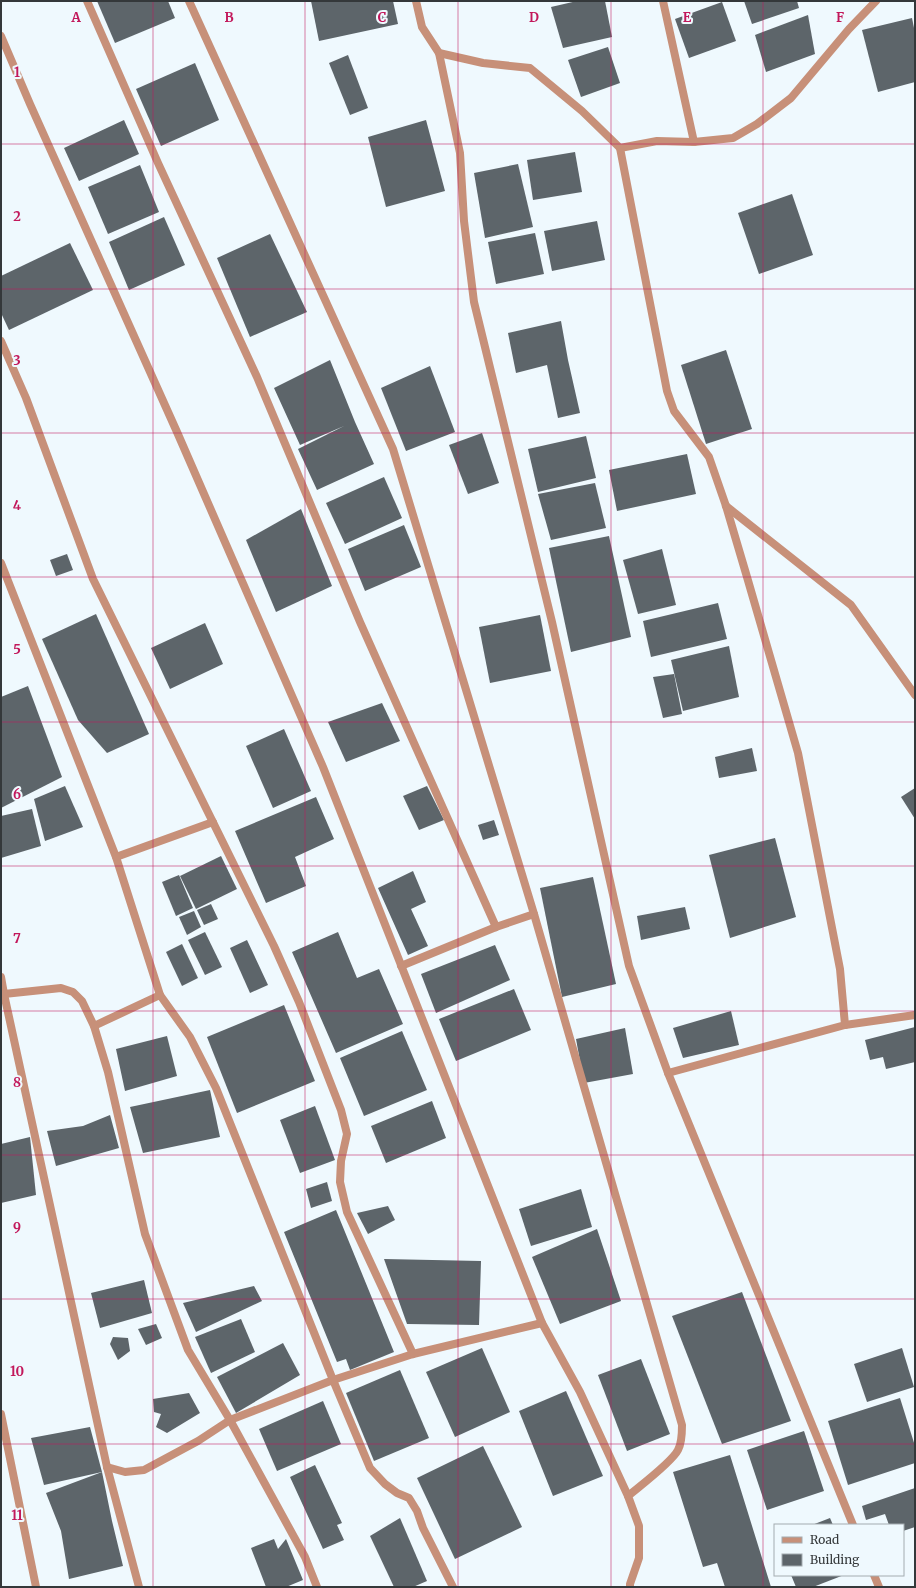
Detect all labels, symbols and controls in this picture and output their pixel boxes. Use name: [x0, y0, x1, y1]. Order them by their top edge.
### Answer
text: A: [70, 9, 81, 26]
text: B: [224, 9, 234, 26]
text: C: [378, 9, 387, 26]
text: D: [529, 9, 539, 26]
text: E: [683, 9, 692, 26]
text: F: [836, 9, 844, 26]
text: 1: [14, 64, 20, 81]
text: 2: [13, 208, 21, 225]
text: 3: [13, 352, 21, 369]
text: 4: [13, 497, 22, 514]
text: 5: [13, 641, 21, 658]
text: 6: [13, 786, 21, 803]
text: 7: [13, 930, 21, 947]
text: 8: [13, 1074, 21, 1091]
text: 9: [13, 1219, 21, 1236]
text: 10: [10, 1363, 24, 1380]
text: 11: [11, 1507, 23, 1524]
legend: [774, 1524, 904, 1576]
text: Road: [810, 1532, 839, 1547]
text: Building: [810, 1552, 860, 1567]

